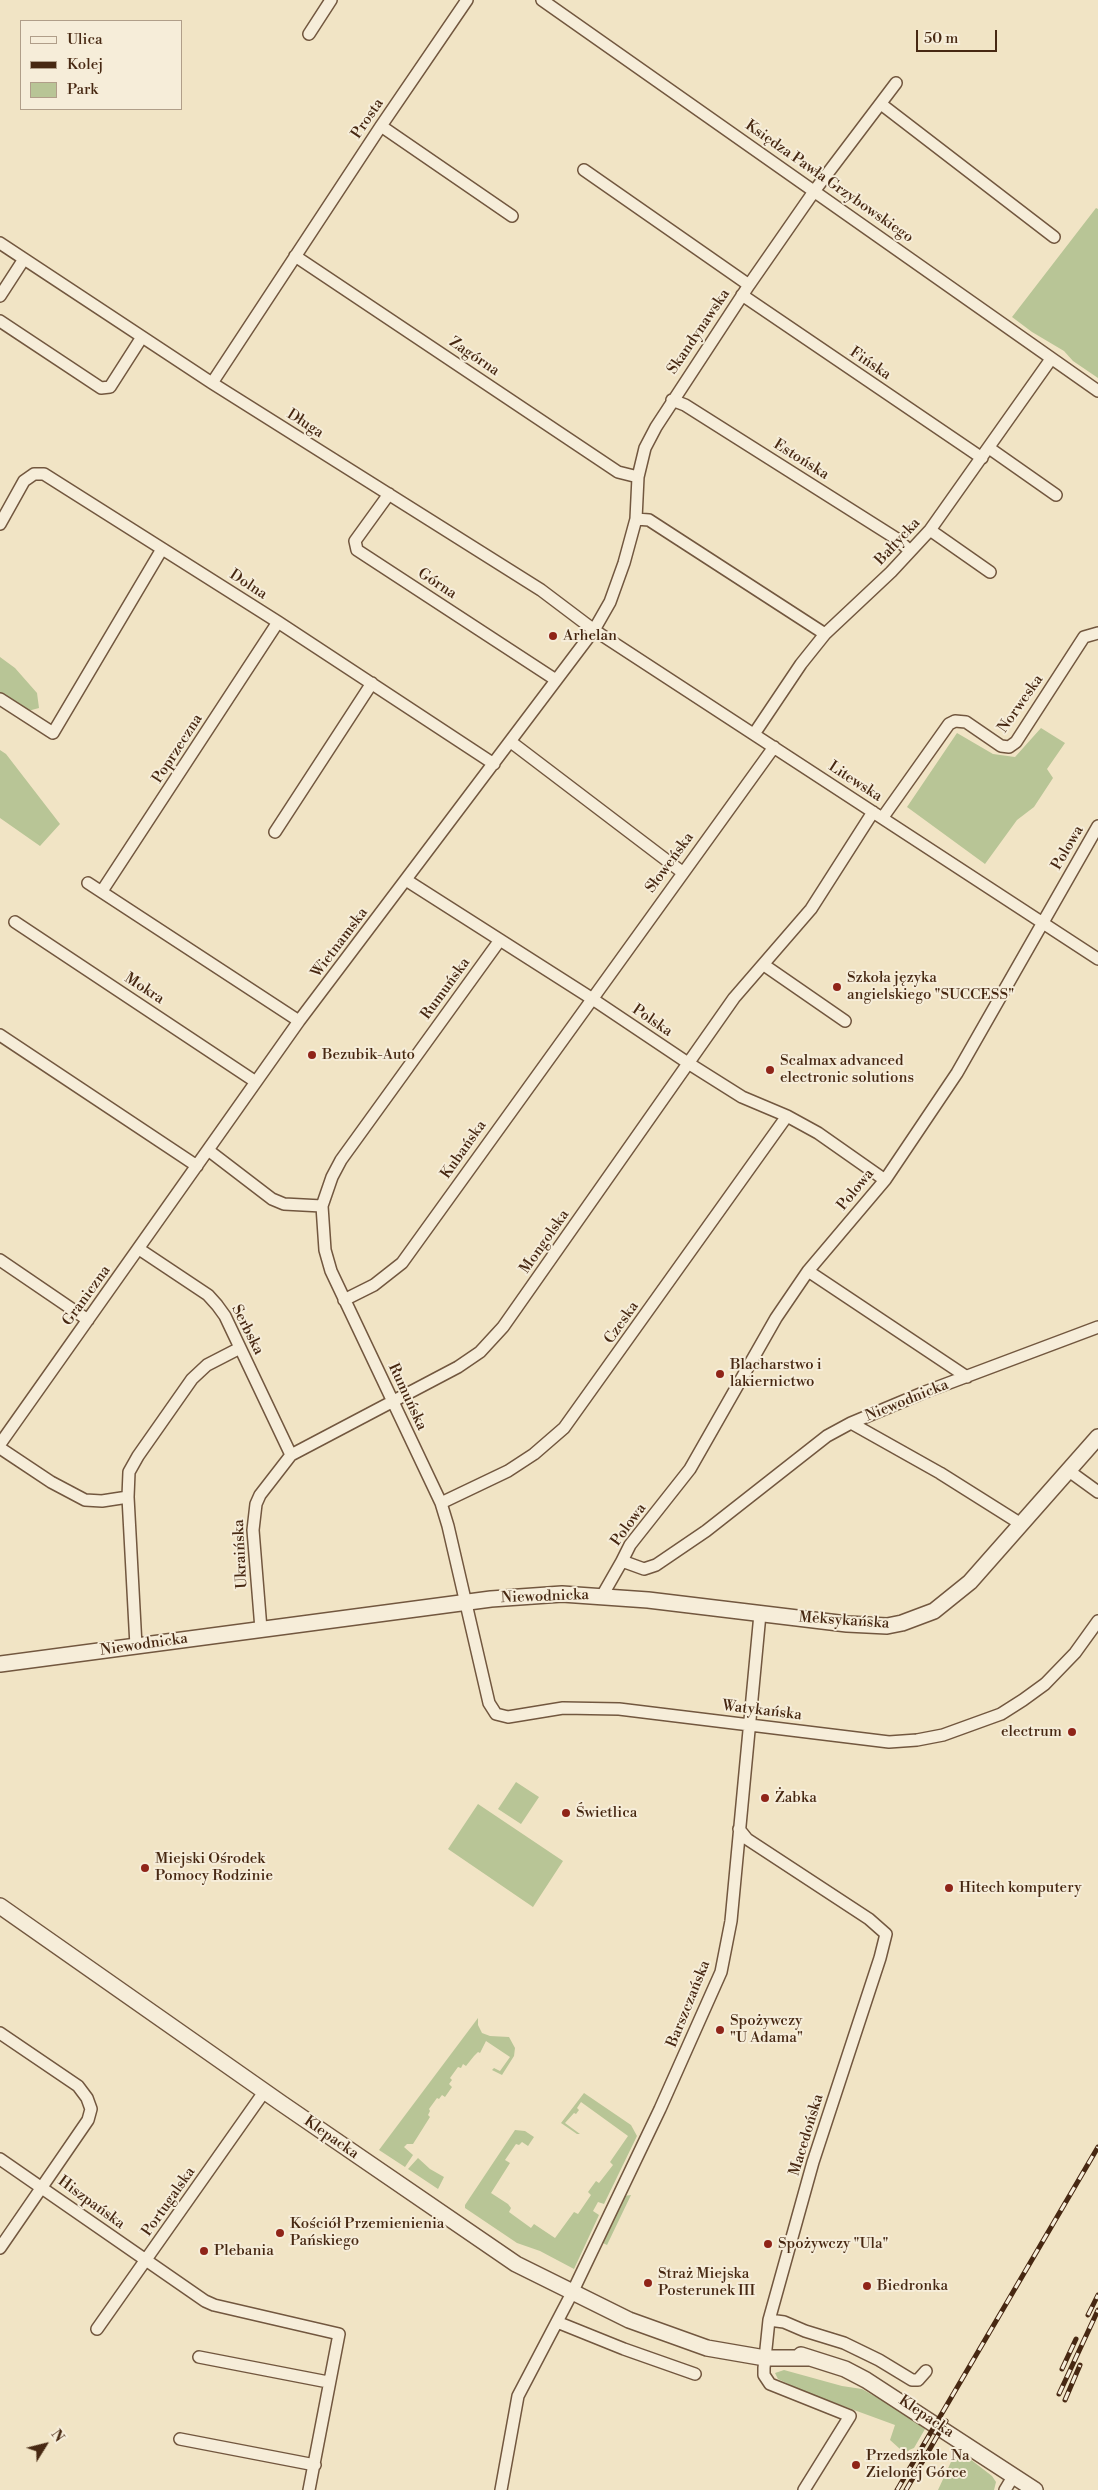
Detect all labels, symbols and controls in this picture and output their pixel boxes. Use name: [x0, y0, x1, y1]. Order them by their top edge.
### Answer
legend: [20, 20, 182, 110]
scale bar: [918, 20, 999, 52]
text: 50 m: [924, 29, 958, 48]
text: Ulica: [67, 30, 103, 49]
text: Kolej: [67, 55, 103, 74]
text: Park: [67, 80, 98, 99]
street label: Prosta: [348, 95, 388, 143]
street label: Księdza Pawła Grzybowskiego: [741, 117, 917, 247]
street label: Skandynawska: [664, 286, 734, 378]
street label: Zagórna: [445, 334, 503, 380]
street label: Fińska: [846, 344, 894, 384]
street label: Długa: [283, 406, 327, 442]
street label: Estońska: [770, 436, 832, 484]
street label: Bałtycka: [872, 515, 924, 569]
street label: Górna: [414, 565, 460, 603]
street label: Dolna: [226, 566, 270, 604]
place label: Arhelan: [563, 627, 617, 645]
marker: Arhelan: [547, 630, 559, 642]
street label: Norweska: [994, 671, 1048, 737]
street label: Poprzeczna: [149, 711, 207, 787]
street label: Litewska: [825, 758, 885, 806]
street label: Polowa: [1048, 823, 1088, 873]
street label: Słoweńska: [642, 829, 698, 897]
street label: Wietnamska: [308, 904, 372, 982]
street label: Rumuńska: [418, 955, 474, 1023]
place label: Szkoła języka angielskiego "SUCCESS": [847, 969, 1014, 1004]
street label: Mokra: [121, 970, 167, 1008]
marker: Szkoła języka angielskiego "SUCCESS": [831, 981, 843, 993]
street label: Polska: [628, 1001, 676, 1041]
place label: Bezubik-Auto: [322, 1046, 415, 1064]
marker: Bezubik-Auto: [306, 1049, 318, 1061]
place label: Scalmax advanced electronic solutions: [780, 1052, 914, 1087]
marker: Scalmax advanced electronic solutions: [764, 1064, 776, 1076]
street label: Kubańska: [437, 1117, 491, 1183]
street label: Polowa: [834, 1166, 878, 1214]
street label: Mongolska: [516, 1207, 574, 1277]
street label: Graniczna: [59, 1262, 115, 1330]
street label: Czeska: [601, 1298, 643, 1348]
street label: Serbska: [227, 1302, 267, 1358]
place label: Blacharstwo i lakiernictwo: [730, 1356, 822, 1391]
street label: Rumuńska: [384, 1361, 430, 1433]
marker: Blacharstwo i lakiernictwo: [714, 1368, 726, 1380]
street label: Niewodnicka: [863, 1376, 951, 1426]
street label: Polowa: [608, 1500, 650, 1550]
street label: Ukraińska: [230, 1519, 252, 1589]
street label: Niewodnicka: [501, 1586, 589, 1608]
street label: Meksykańska: [798, 1609, 890, 1633]
street label: Niewodnicka: [99, 1630, 189, 1660]
street label: Watykańska: [721, 1697, 803, 1725]
place label: electrum: [1001, 1723, 1062, 1741]
marker: electrum: [1066, 1726, 1078, 1738]
place label: Żabka: [775, 1789, 817, 1807]
marker: Żabka: [759, 1792, 771, 1804]
place label: Świetlica: [576, 1804, 637, 1822]
marker: Świetlica: [560, 1807, 572, 1819]
place label: Miejski Ośrodek Pomocy Rodzinie: [155, 1850, 273, 1885]
marker: Miejski Ośrodek Pomocy Rodzinie: [139, 1862, 151, 1874]
place label: Hitech komputery: [959, 1879, 1081, 1897]
marker: Hitech komputery: [943, 1882, 955, 1894]
street label: Barszczańska: [663, 1958, 715, 2050]
place label: Spożywczy "U Adama": [730, 2012, 803, 2047]
marker: Spożywczy "U Adama": [714, 2024, 726, 2036]
street label: Macedońska: [786, 2092, 828, 2178]
street label: Klepacka: [300, 2113, 362, 2163]
street label: Portugalska: [138, 2164, 200, 2240]
street label: Hiszpańska: [54, 2173, 128, 2233]
place label: Kościół Przemienienia Pańskiego: [290, 2215, 444, 2250]
marker: Kościół Przemienienia Pańskiego: [274, 2227, 286, 2239]
place label: Spożywczy "Ula": [778, 2235, 888, 2253]
marker: Spożywczy "Ula": [762, 2238, 774, 2250]
place label: Plebania: [214, 2242, 274, 2260]
marker: Plebania: [198, 2245, 210, 2257]
place label: Straż Miejska Posterunek III: [658, 2265, 755, 2300]
marker: Straż Miejska Posterunek III: [642, 2277, 654, 2289]
place label: Biedronka: [877, 2277, 948, 2295]
marker: Biedronka: [861, 2280, 873, 2292]
street label: Klepacka: [895, 2392, 957, 2442]
north arrow: [20, 2420, 70, 2470]
text: N: [47, 2426, 68, 2446]
place label: Przedszkole Na Zielonej Górce: [866, 2447, 969, 2482]
marker: Przedszkole Na Zielonej Górce: [850, 2459, 862, 2471]

